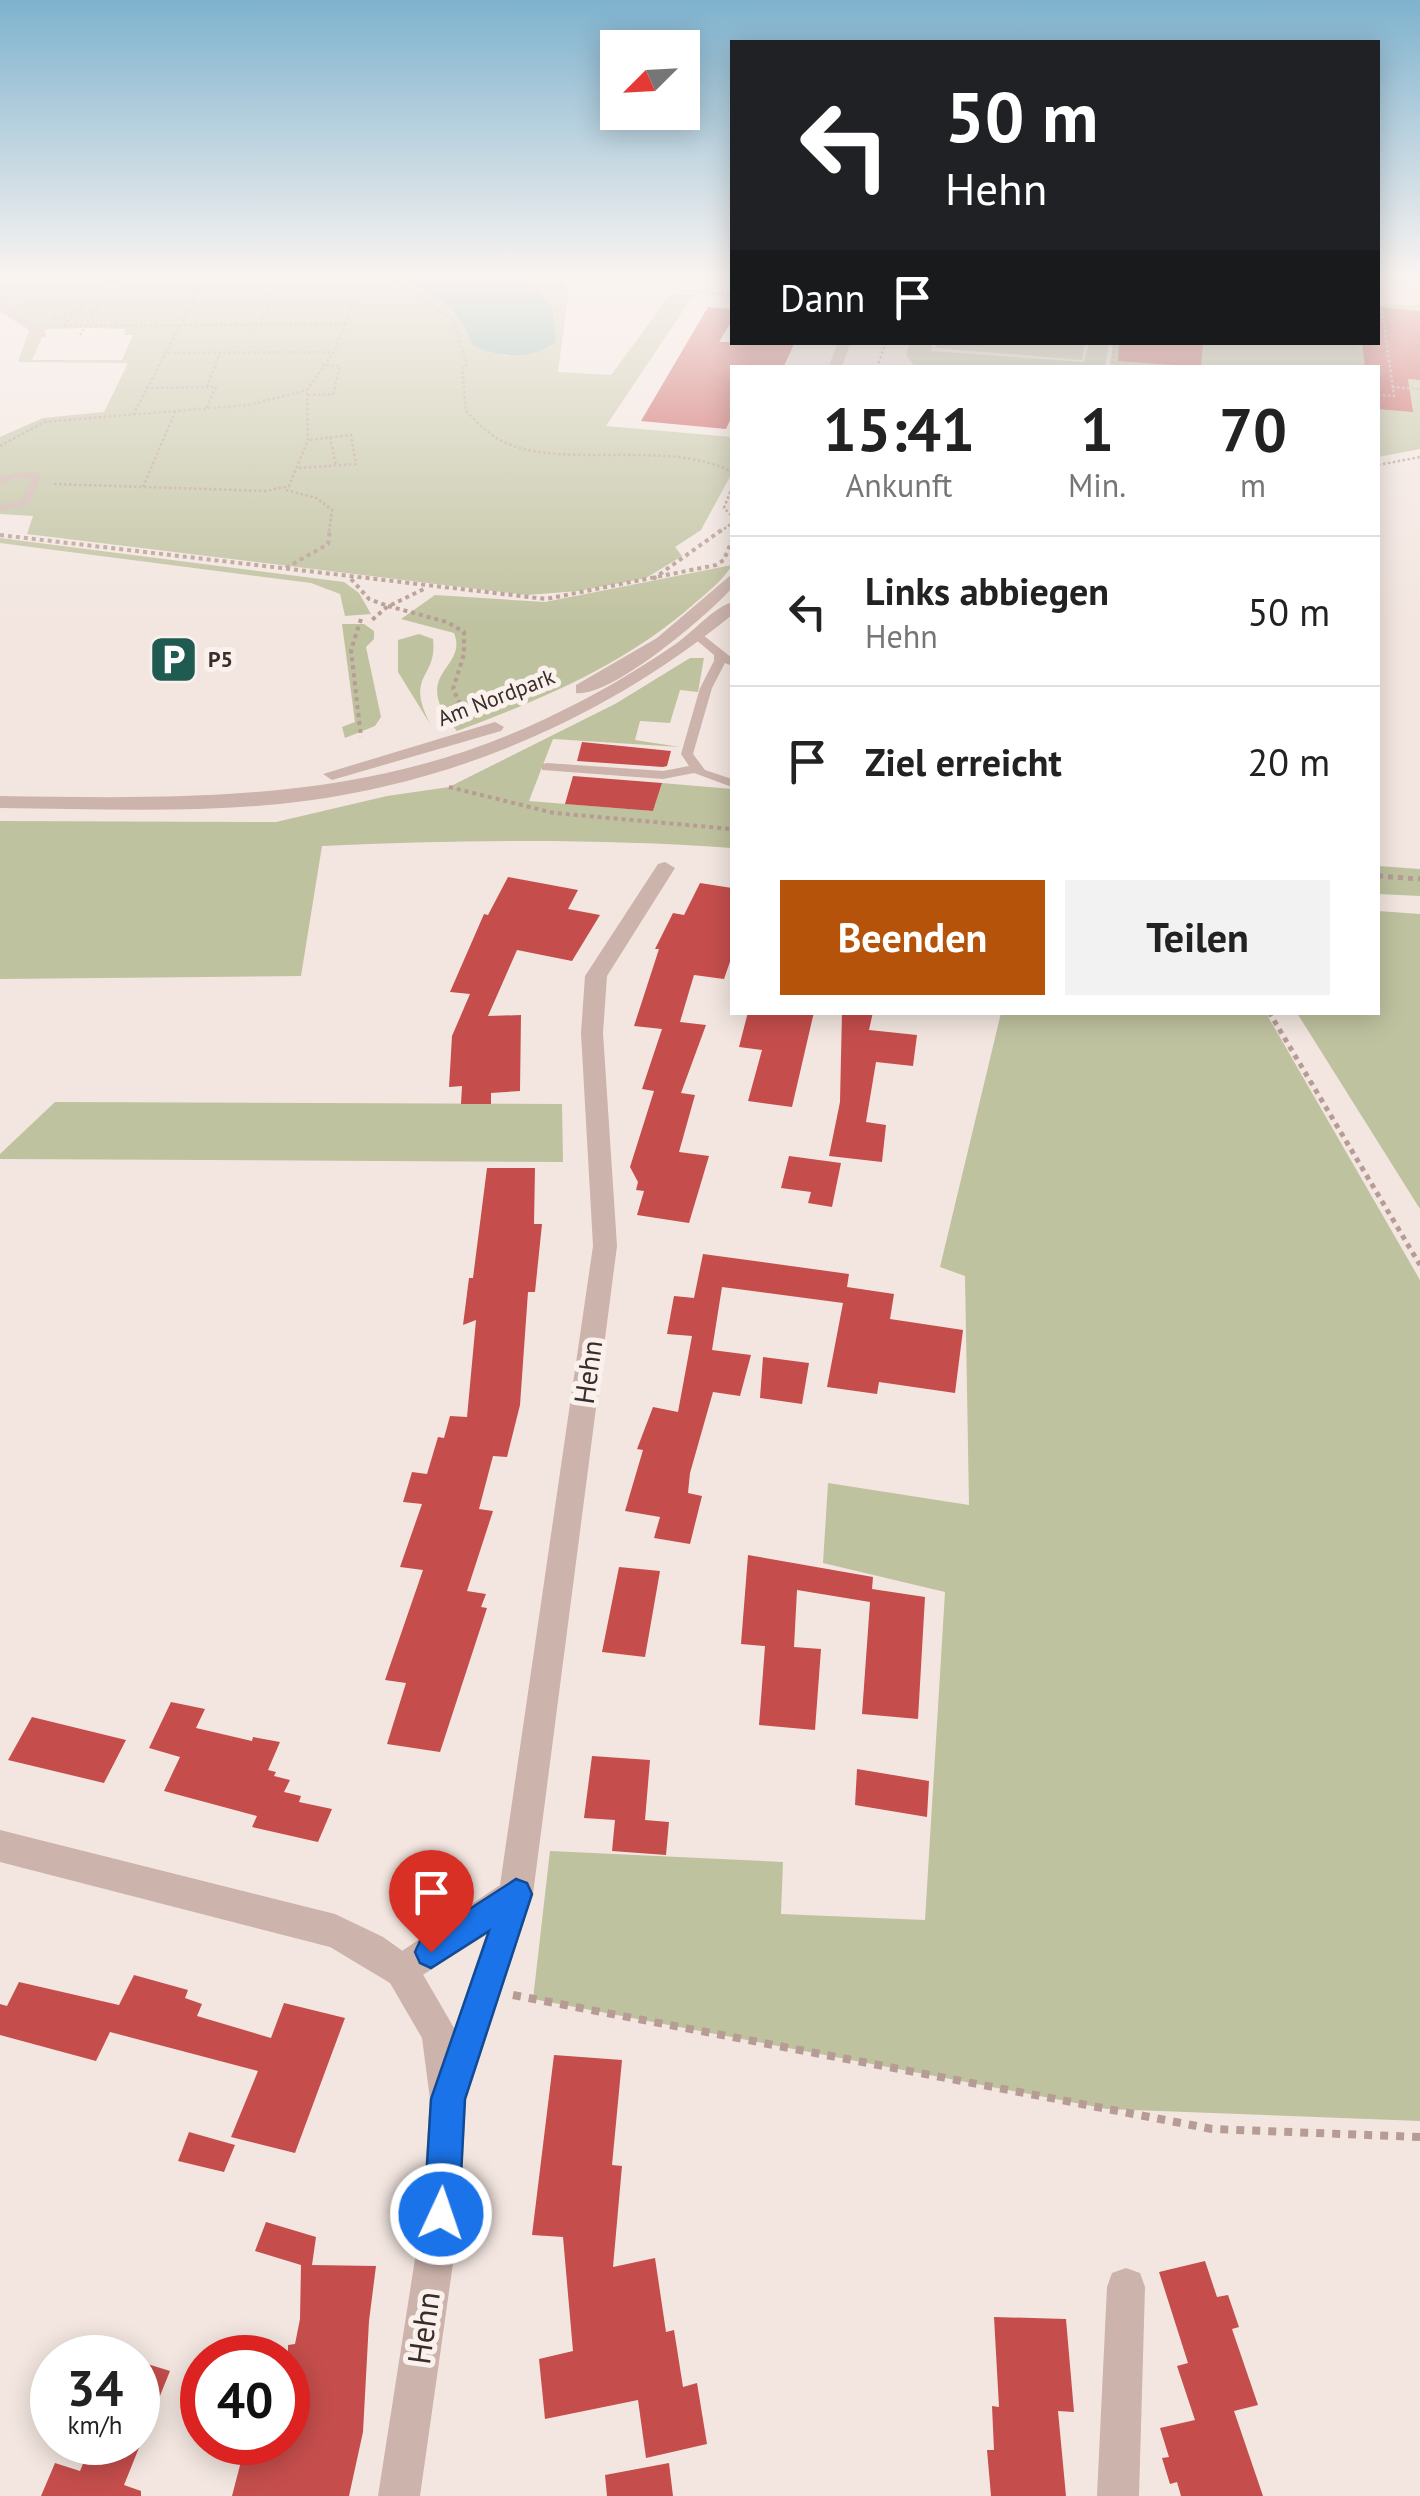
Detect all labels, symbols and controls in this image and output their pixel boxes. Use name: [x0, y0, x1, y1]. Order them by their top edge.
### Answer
north arrow: [600, 30, 700, 130]
map controls: [600, 30, 700, 130]
text: 50 m: [945, 71, 1098, 161]
icon: left: [780, 80, 910, 210]
text: Hehn: [945, 159, 1047, 217]
icon: arrive: [885, 270, 940, 325]
text: Dann: [780, 273, 865, 322]
text: 15:41: [823, 390, 975, 468]
text: 1: [1080, 390, 1114, 468]
text: 70: [1219, 390, 1287, 468]
text: Ankunft: [846, 464, 952, 506]
text: Min.: [1068, 464, 1126, 506]
text: m: [1240, 464, 1266, 506]
text: Links abbiegen: [865, 566, 1109, 615]
icon: left: [780, 584, 835, 639]
text: 50 m: [1248, 587, 1330, 636]
text: Hehn: [865, 615, 938, 657]
parking icon: P5: [147, 633, 199, 685]
place label: P5: [208, 645, 233, 673]
street label: Am Nordpark: [433, 662, 559, 732]
icon: arrive: [780, 734, 835, 789]
text: Ziel erreicht: [865, 737, 1062, 786]
text: 20 m: [1248, 737, 1330, 786]
button: Beenden: [780, 880, 1045, 995]
button: Teilen: [1065, 880, 1330, 995]
street label: Hehn: [565, 1338, 610, 1406]
pin: [389, 1850, 474, 1953]
icon: arrive: [404, 1865, 459, 1920]
position arrow: [389, 2162, 493, 2266]
street label: Hehn: [397, 2289, 449, 2367]
speed limit sign: 40: [180, 2335, 310, 2465]
text: 34: [67, 2355, 123, 2420]
text: km/h: [68, 2409, 122, 2441]

